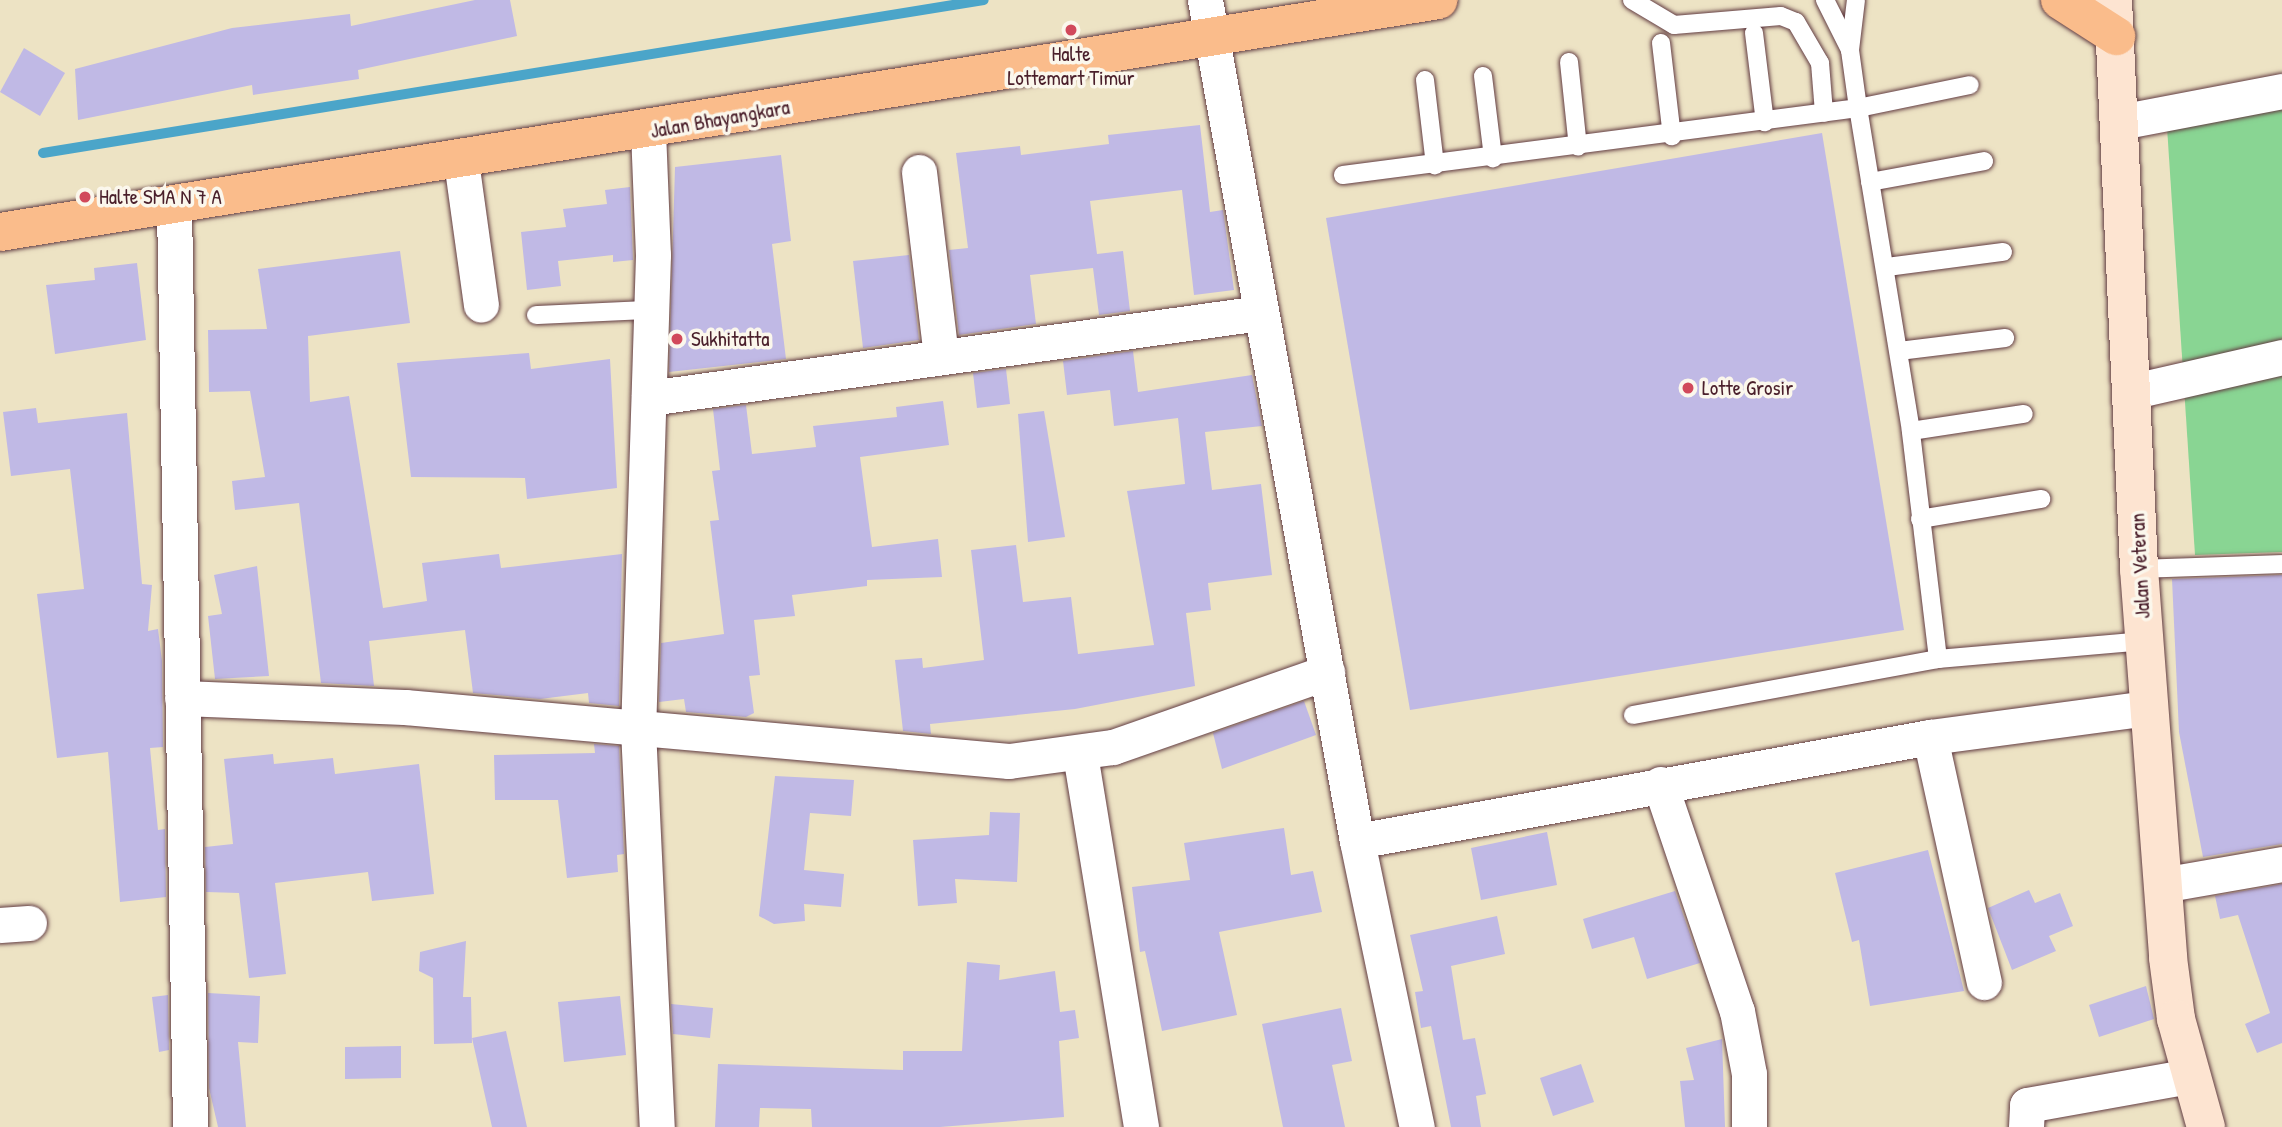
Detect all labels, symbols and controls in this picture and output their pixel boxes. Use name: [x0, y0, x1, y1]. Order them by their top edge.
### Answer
marker: Halte Lottemart Timur: [1063, 22, 1079, 38]
place label: Halte Lottemart Timur: [1007, 41, 1135, 91]
street label: Jalan Bhayangkara: [648, 94, 792, 144]
place label: Halte SMA N 7 A: [99, 184, 222, 210]
marker: Halte SMA N 7 A: [77, 189, 93, 205]
place label: Sukhitatta: [691, 326, 769, 352]
marker: Sukhitatta: [669, 331, 685, 347]
place label: Lotte Grosir: [1702, 375, 1793, 401]
marker: Lotte Grosir: [1680, 380, 1696, 396]
street label: Jalan Veteran: [2125, 513, 2155, 619]

